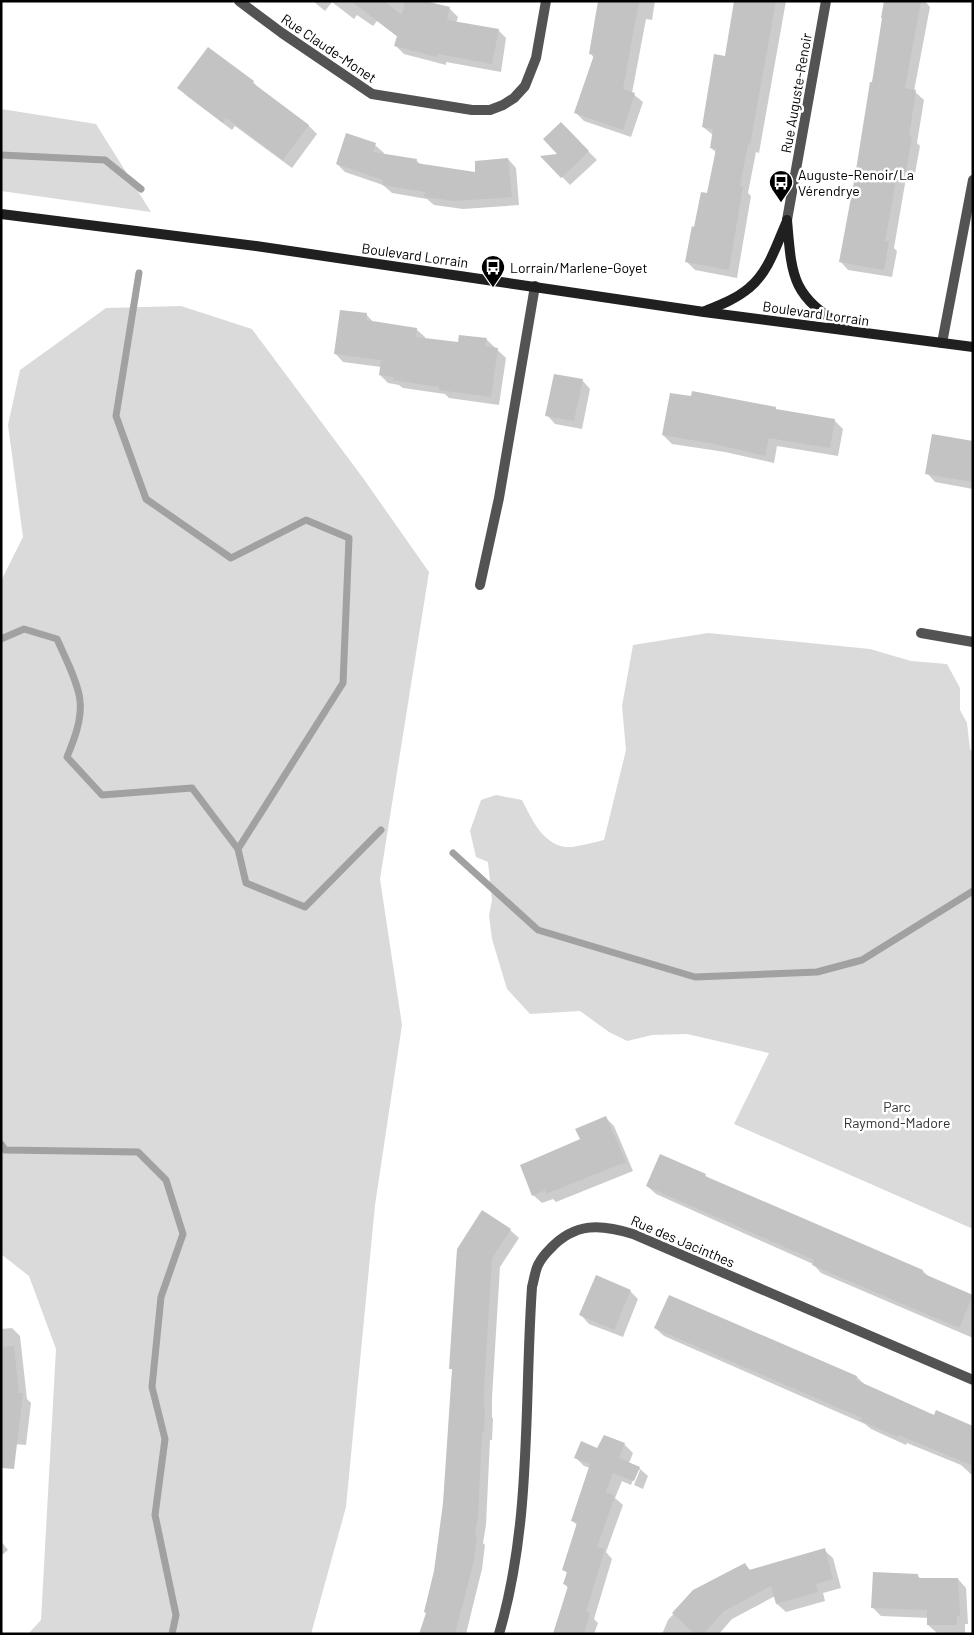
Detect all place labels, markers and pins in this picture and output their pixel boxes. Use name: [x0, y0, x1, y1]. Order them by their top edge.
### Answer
place label: Auguste-Renoir/La Vérendrye: [798, 166, 914, 199]
bus stop icon: Auguste-Renoir/La Vérendrye: [768, 169, 794, 203]
bus stop icon: Lorrain/Marlene-Goyet: [480, 254, 506, 288]
place label: Lorrain/Marlene-Goyet: [510, 259, 648, 276]

